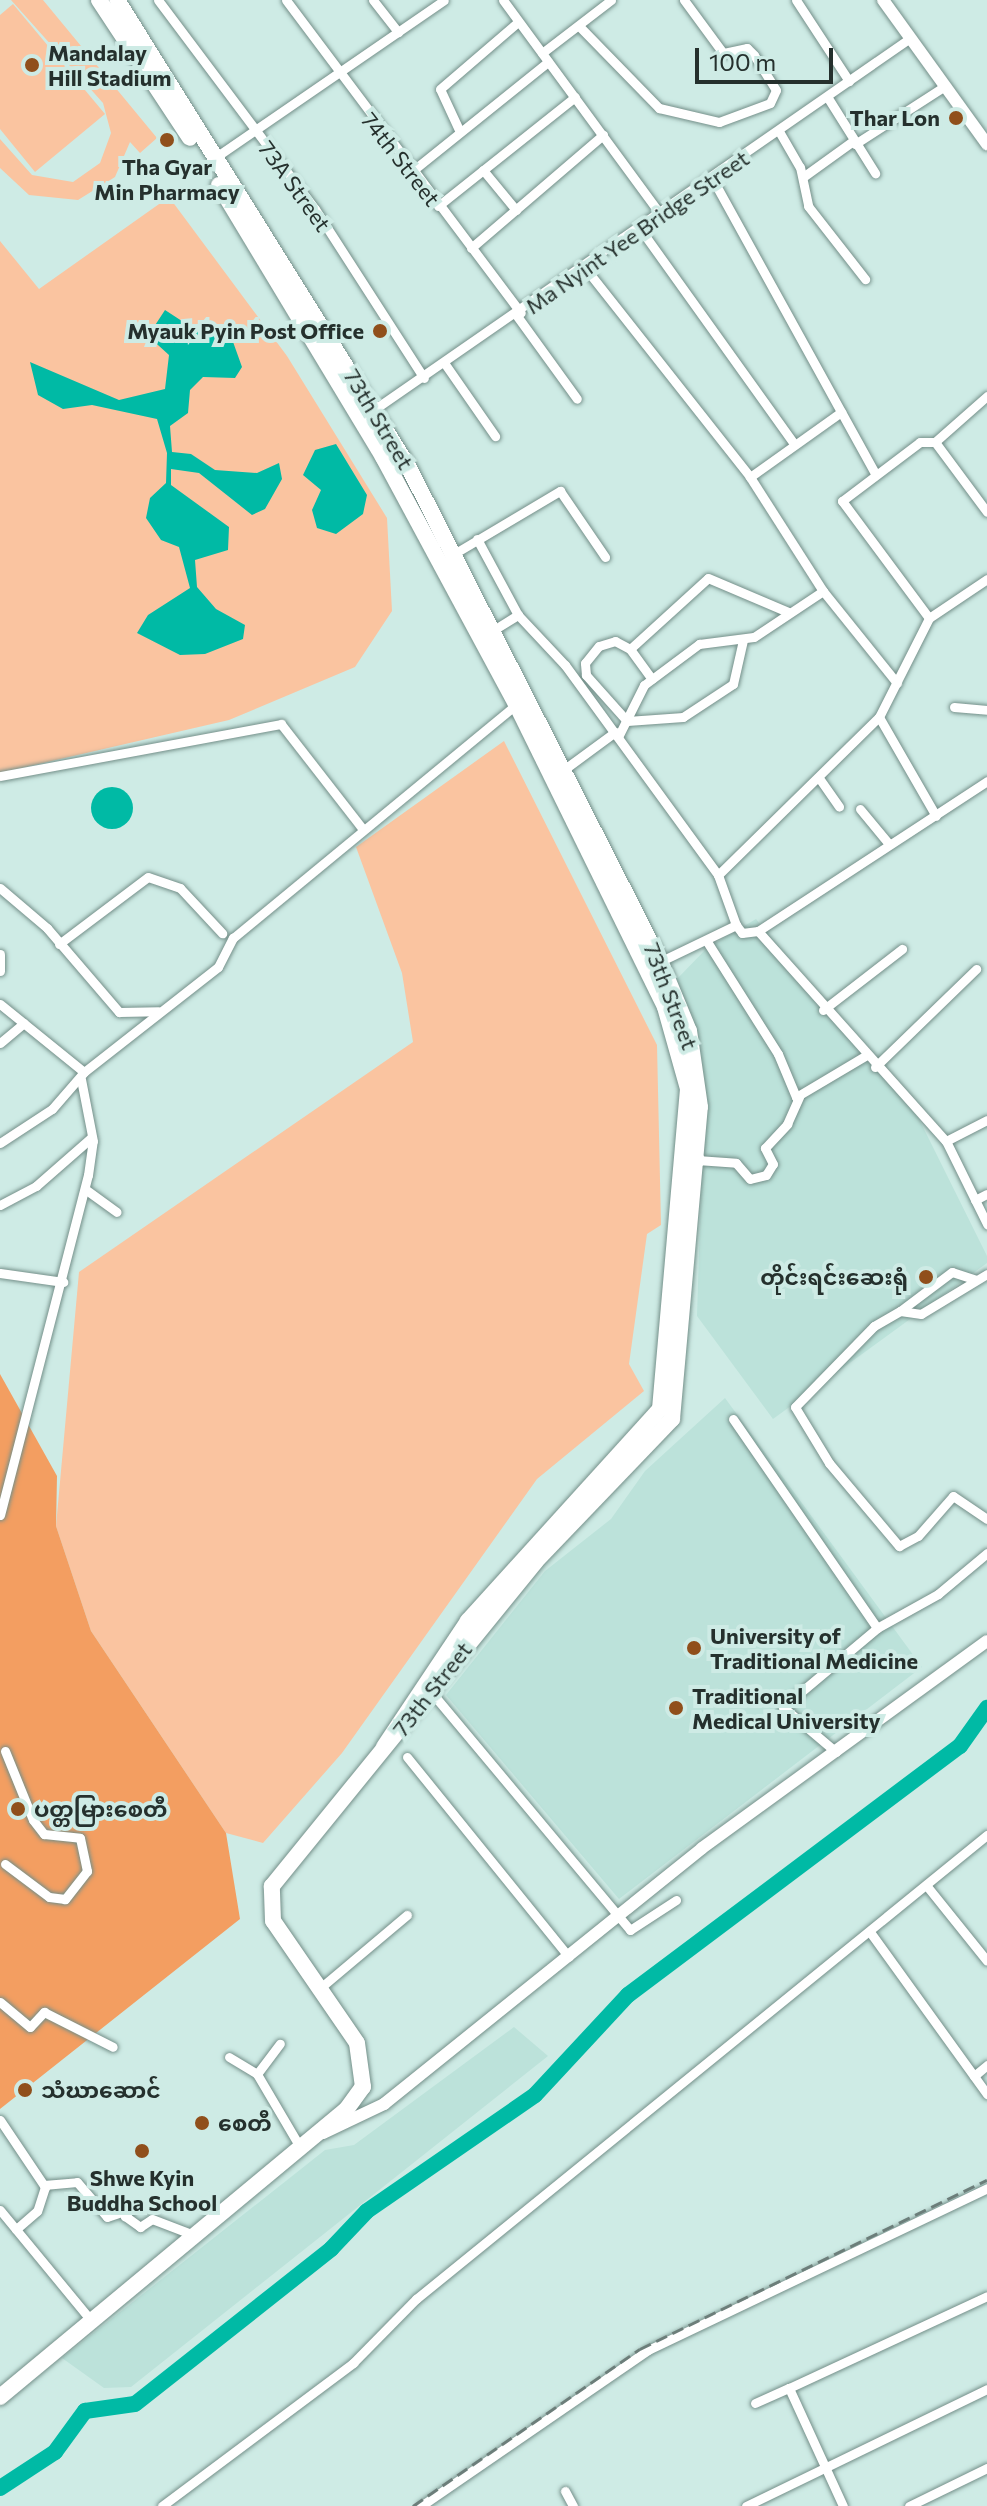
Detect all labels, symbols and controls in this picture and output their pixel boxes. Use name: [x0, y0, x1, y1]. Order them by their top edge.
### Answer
scale bar: [699, 32, 837, 82]
place label: Mandalay Hill Stadium: [48, 39, 171, 90]
text: 100 m: [709, 47, 776, 76]
marker: Mandalay Hill Stadium: [23, 56, 41, 74]
place label: Thar Lon: [850, 105, 940, 131]
street label: 74th Street: [356, 107, 446, 211]
marker: Thar Lon: [947, 109, 965, 127]
marker: Tha Gyar Min Pharmacy: [158, 131, 176, 149]
street label: 73A Street: [253, 136, 337, 236]
street label: Ma Nyint Yee Bridge Street: [520, 145, 754, 319]
place label: Tha Gyar Min Pharmacy: [94, 153, 240, 204]
place label: Myauk Pyin Post Office: [127, 318, 364, 344]
marker: Myauk Pyin Post Office: [371, 322, 389, 340]
street label: 73th Street: [339, 364, 419, 474]
street label: 73th Street: [639, 939, 703, 1053]
place label: တိုင်းရင်းဆေးရုံ: [760, 1264, 908, 1290]
marker: တိုင်းရင်းဆေးရုံ: [915, 1266, 937, 1288]
place label: University of Traditional Medicine: [710, 1622, 918, 1674]
street label: 73th Street: [387, 1637, 477, 1741]
marker: University of Traditional Medicine: [685, 1639, 703, 1657]
place label: Traditional Medical University: [692, 1682, 881, 1734]
marker: Traditional Medical University: [667, 1699, 685, 1717]
place label: ပတ္တမြားစေတီ: [34, 1796, 167, 1822]
marker: ပတ္တမြားစေတီ: [9, 1800, 27, 1818]
place label: သံဃာဆောင်: [41, 2077, 161, 2103]
marker: သံဃာဆောင်: [16, 2081, 34, 2099]
place label: စေတီ: [218, 2110, 272, 2136]
marker: စေတီ: [193, 2114, 211, 2132]
marker: Shwe Kyin Buddha School: [133, 2142, 151, 2160]
place label: Shwe Kyin Buddha School: [67, 2164, 217, 2216]

